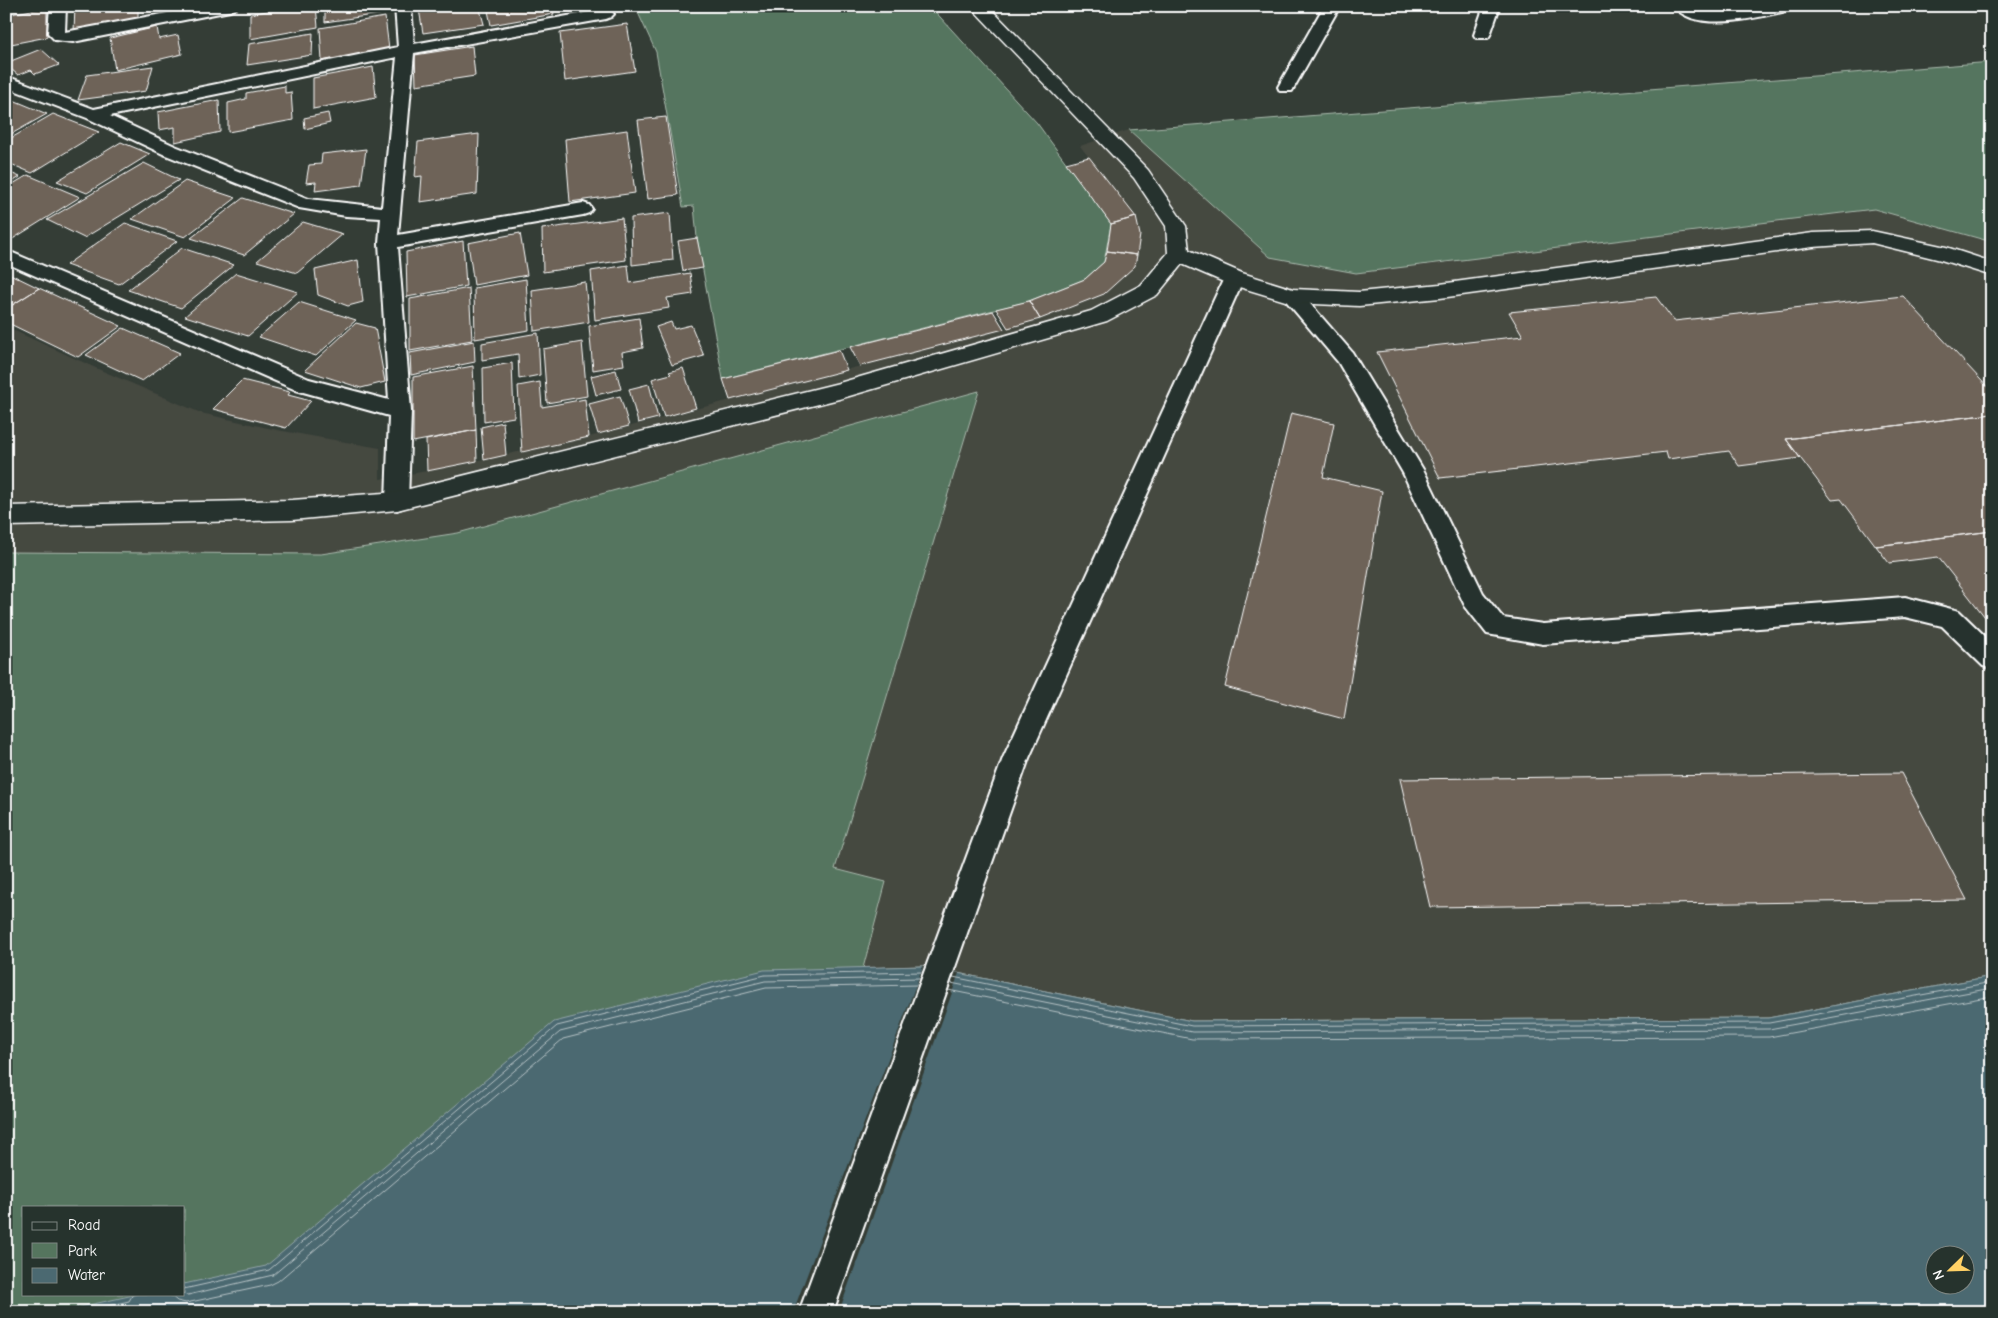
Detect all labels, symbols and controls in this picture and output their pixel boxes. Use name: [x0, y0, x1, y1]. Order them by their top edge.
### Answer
legend: [22, 1206, 185, 1296]
text: Road: [68, 1216, 100, 1234]
text: Park: [68, 1242, 97, 1260]
north arrow: [1926, 1246, 1976, 1296]
text: Water: [68, 1266, 105, 1284]
text: N: [1929, 1267, 1948, 1282]

